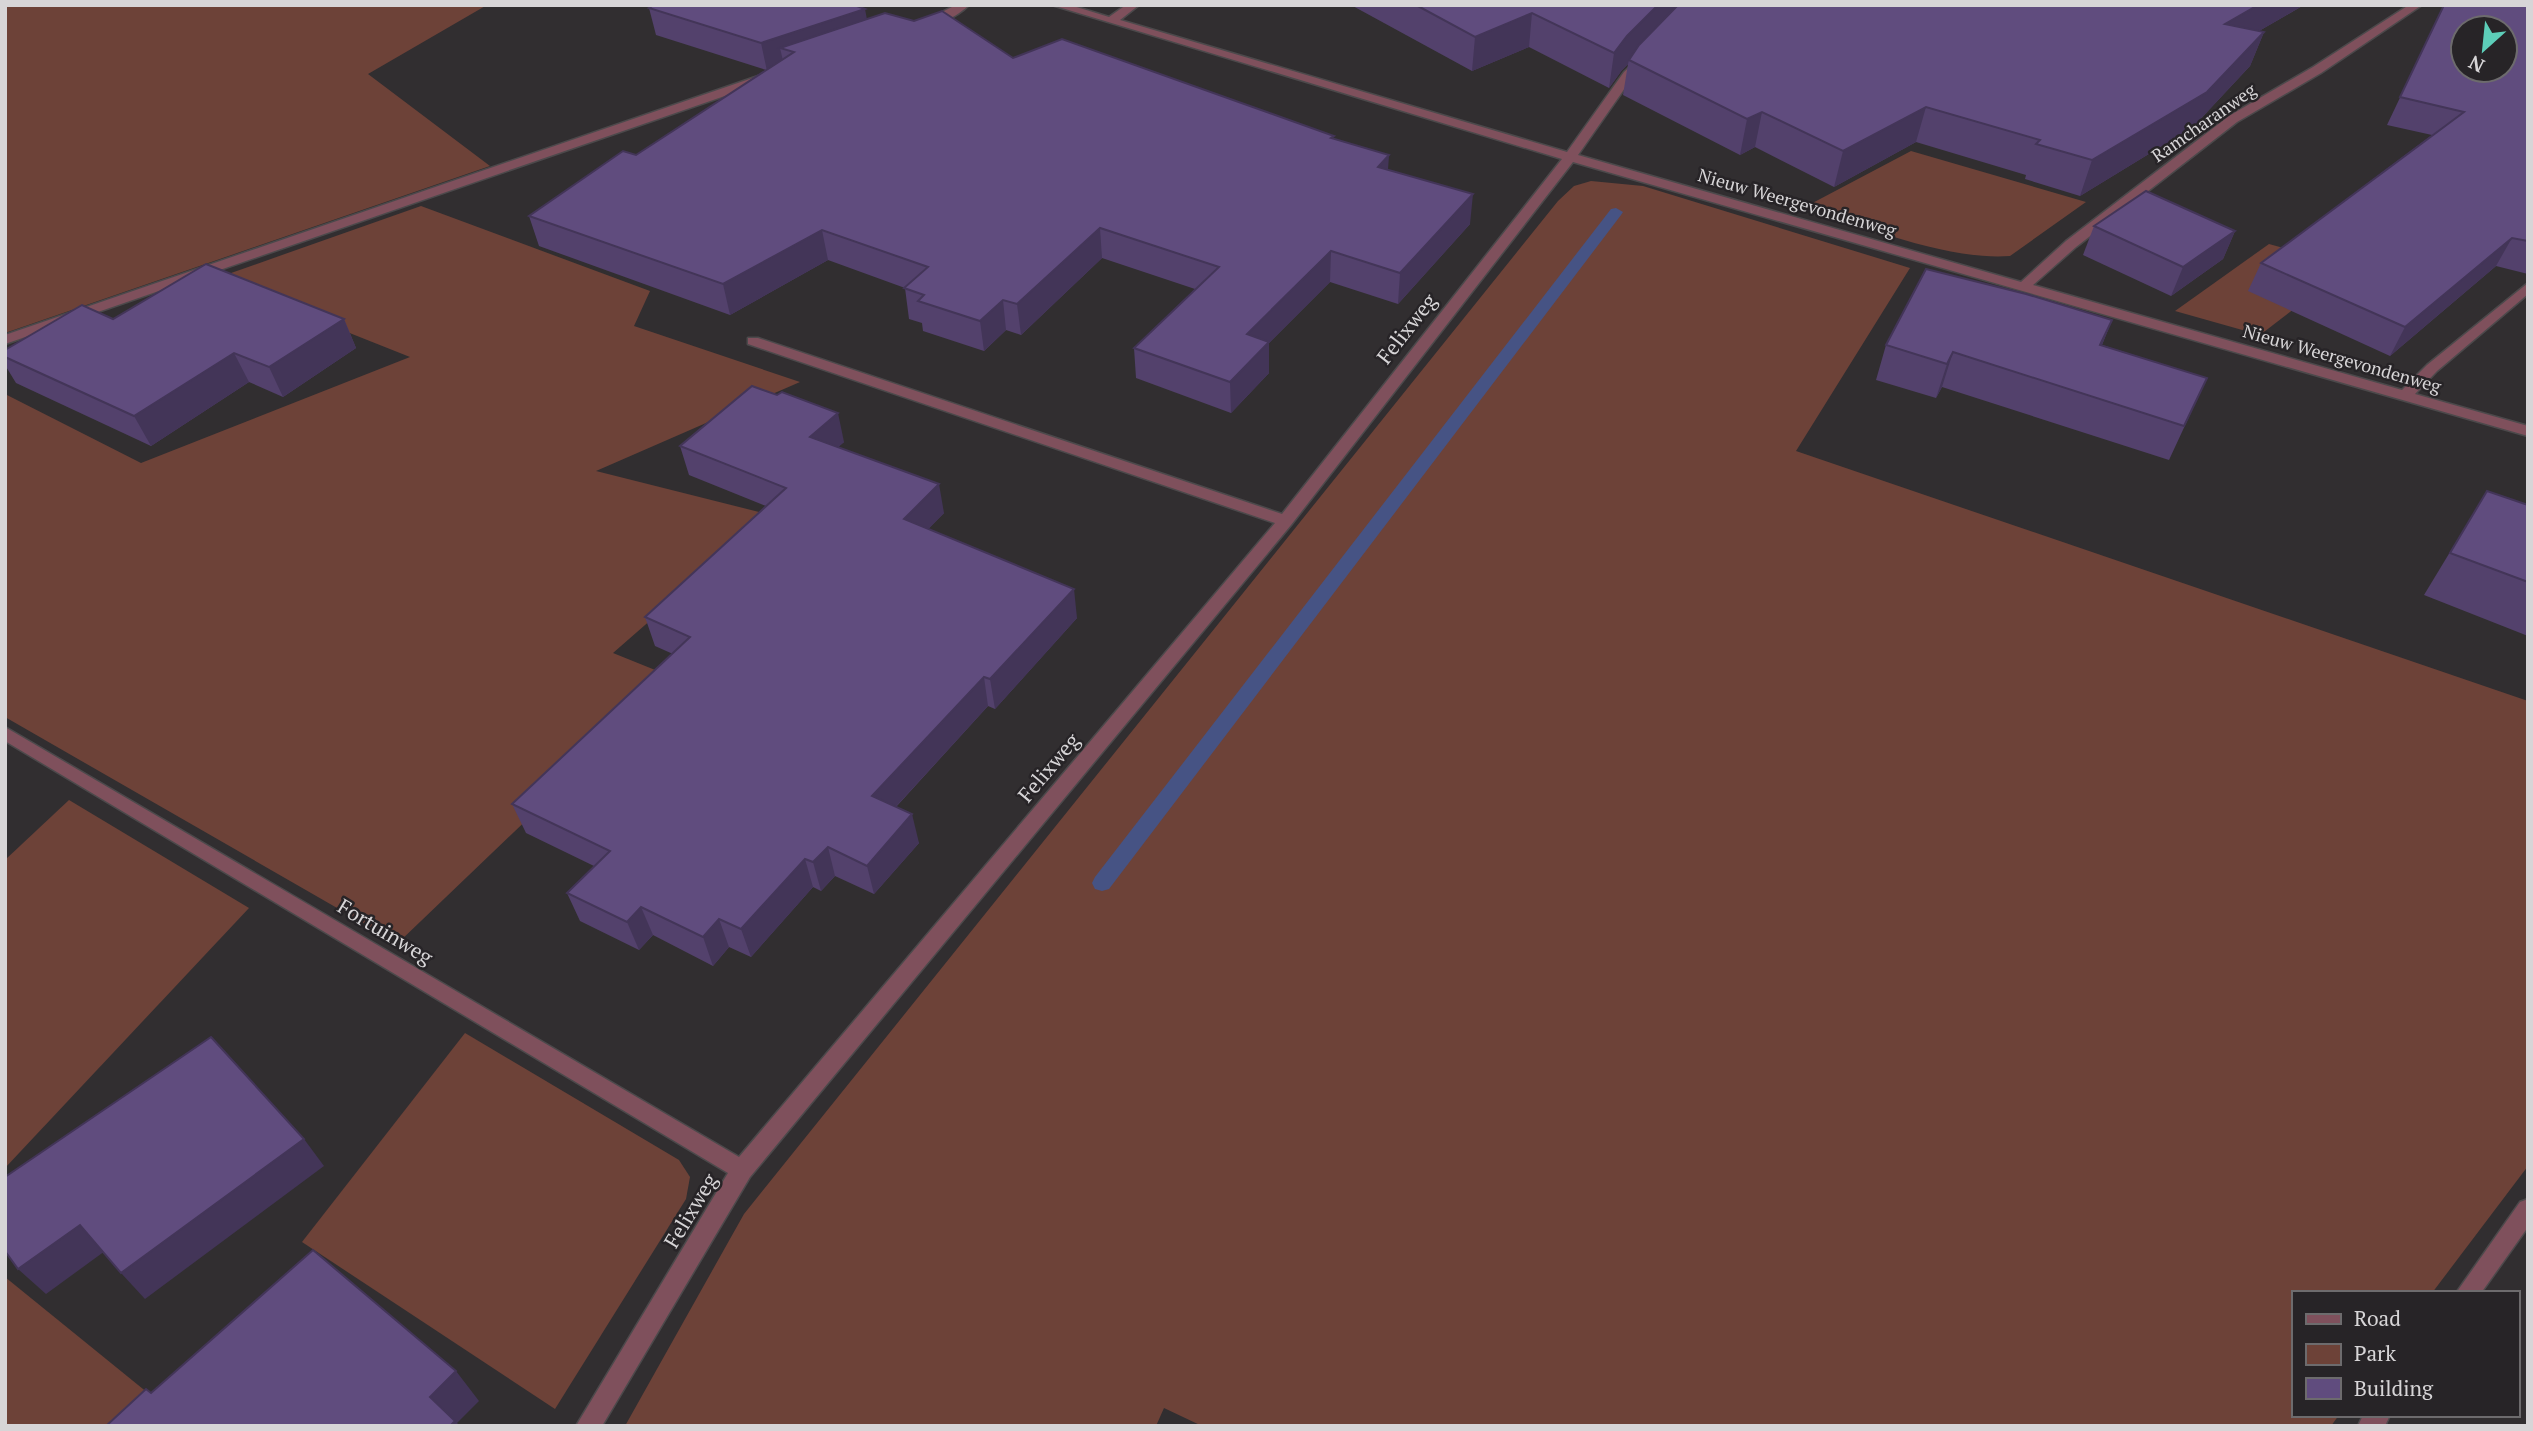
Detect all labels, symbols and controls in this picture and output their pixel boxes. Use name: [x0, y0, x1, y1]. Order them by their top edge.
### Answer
north arrow: [2449, 14, 2519, 84]
text: N: [2463, 50, 2488, 79]
street label: Ramcharanweg: [2146, 77, 2261, 167]
street label: Nieuw Weergevondenweg: [1695, 162, 1900, 242]
street label: Felixweg: [1370, 287, 1443, 369]
street label: Nieuw Weergevondenweg: [2240, 318, 2445, 398]
street label: Felixweg: [1011, 726, 1086, 808]
street label: Fortuinweg: [333, 892, 439, 971]
street label: Felixweg: [657, 1167, 724, 1253]
legend: [2292, 1291, 2519, 1417]
text: Road: [2354, 1304, 2401, 1332]
text: Park: [2354, 1339, 2396, 1367]
text: Building: [2354, 1374, 2434, 1402]

